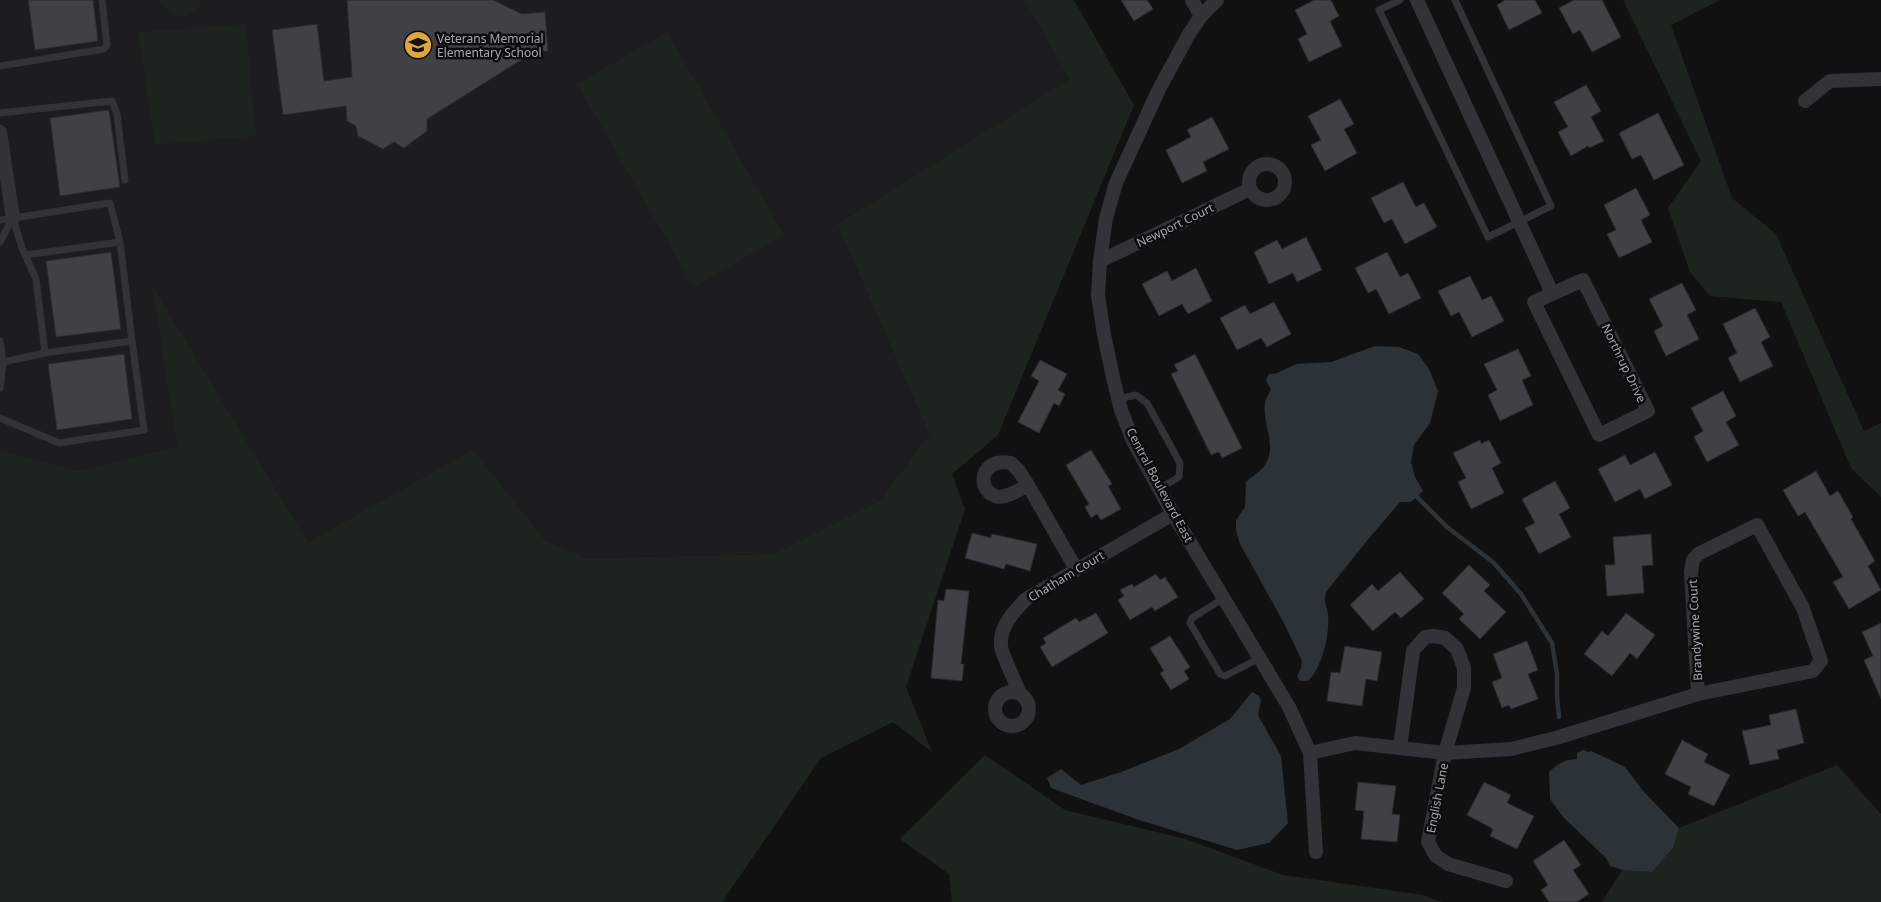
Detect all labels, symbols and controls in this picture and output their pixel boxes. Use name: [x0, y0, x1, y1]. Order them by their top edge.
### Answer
school or university icon: Veterans Memorial Elementary School: [403, 30, 433, 60]
place label: Veterans Memorial Elementary School: [437, 30, 544, 61]
street label: Newport Court: [1134, 199, 1217, 251]
street label: Northrup Drive: [1598, 321, 1651, 405]
street label: Central Boulevard East: [1123, 425, 1198, 546]
street label: Chatham Court: [1025, 546, 1108, 605]
street label: Brandywine Court: [1684, 578, 1706, 681]
street label: English Lane: [1422, 761, 1452, 835]

